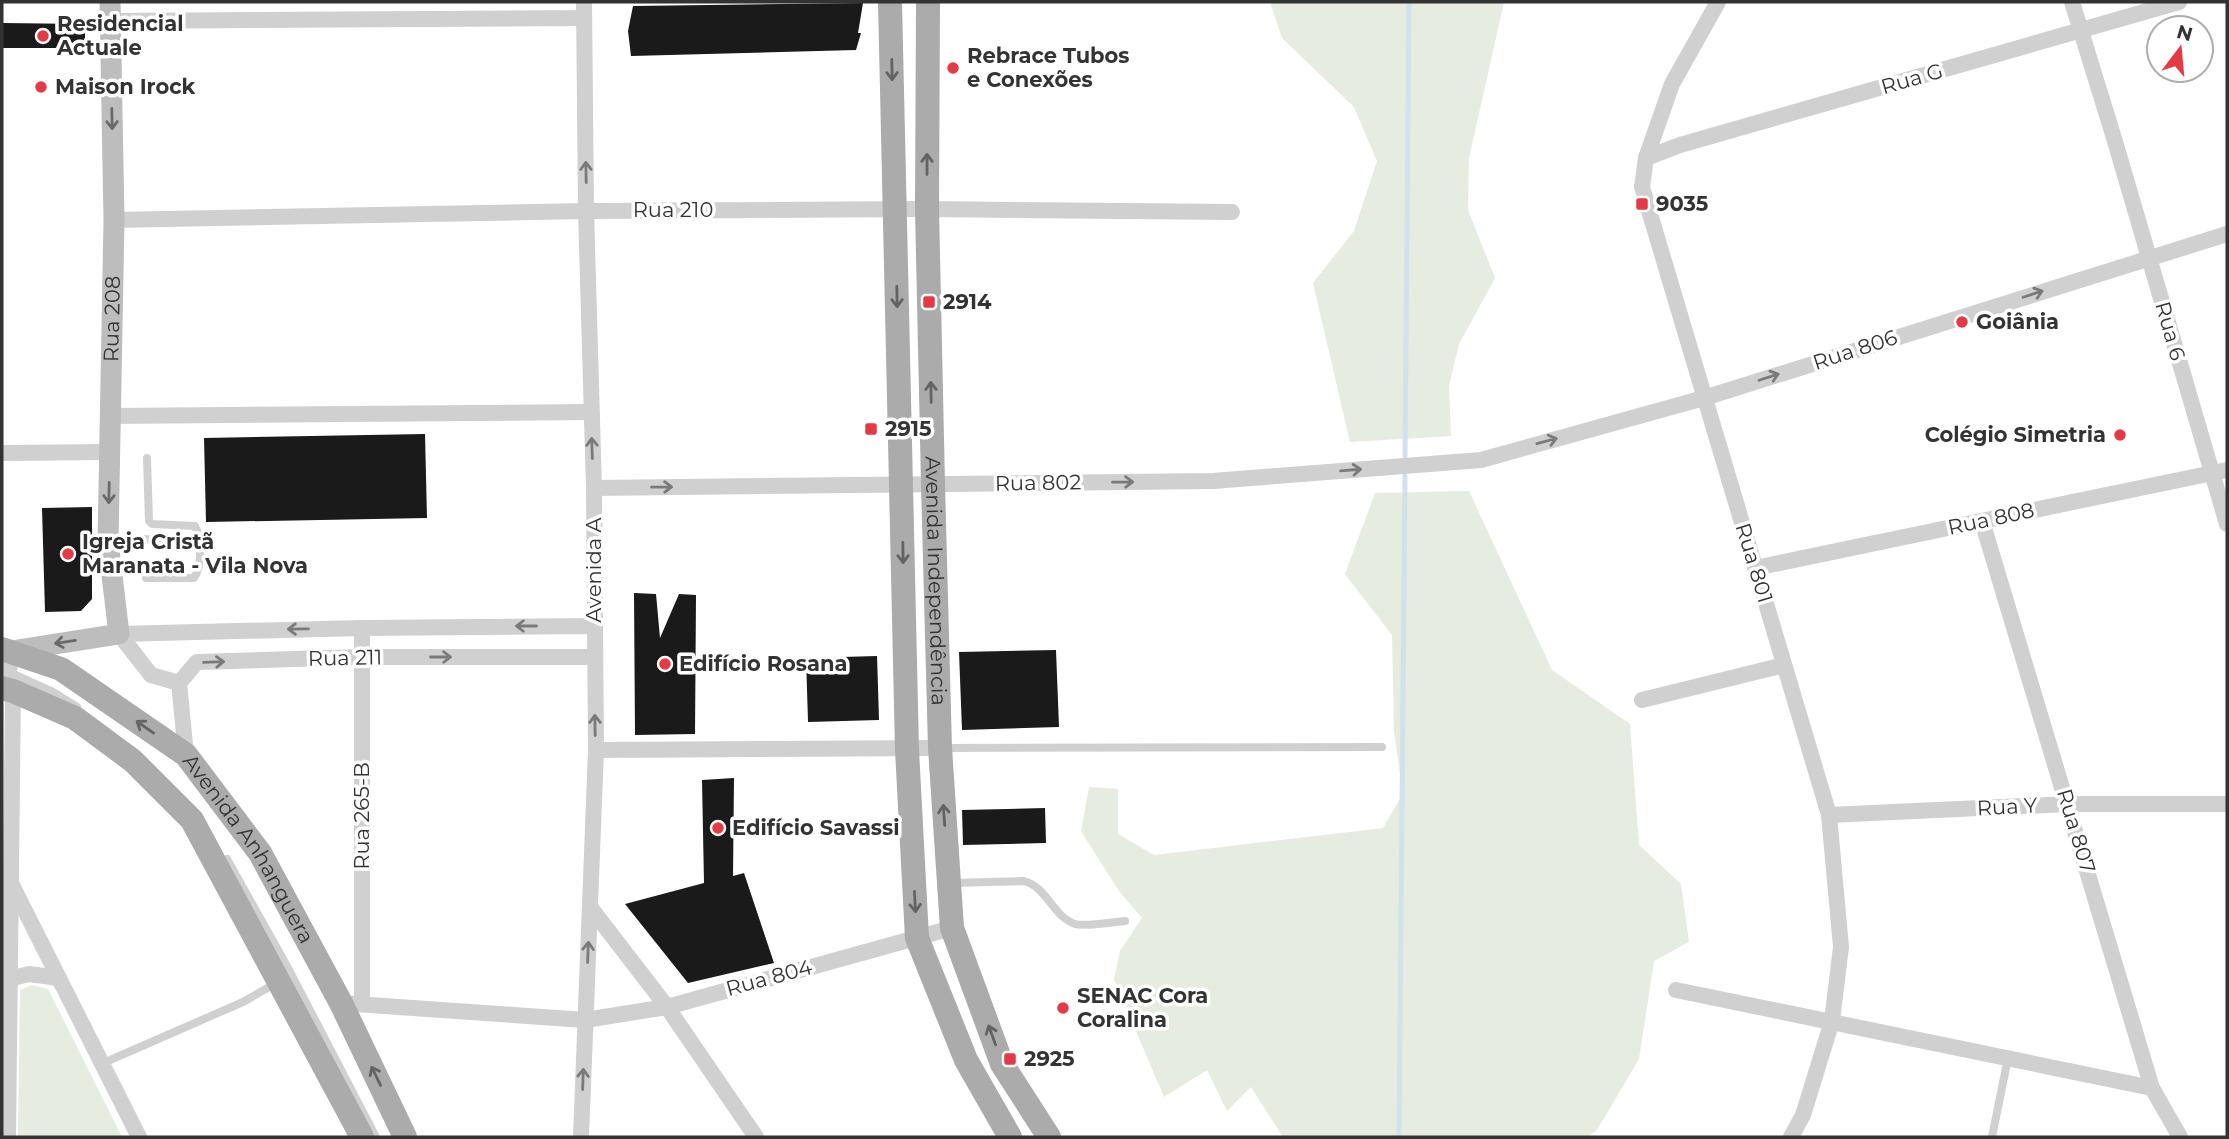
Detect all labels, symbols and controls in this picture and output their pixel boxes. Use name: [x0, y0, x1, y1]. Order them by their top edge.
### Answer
place label: Residencial Actuale: [56, 11, 183, 60]
north arrow: [2145, 14, 2215, 84]
text: N: [2174, 20, 2195, 46]
marker: Residencial Actuale: [35, 28, 51, 44]
place label: Rebrace Tubos e Conexões: [967, 43, 1129, 92]
one-way arrow: [885, 58, 898, 81]
street label: Rua G: [1878, 58, 1946, 99]
marker: Rebrace Tubos e Conexões: [945, 60, 961, 76]
place label: Maison Irock: [55, 74, 196, 99]
marker: Maison Irock: [33, 79, 49, 95]
one-way arrow: [106, 107, 119, 130]
one-way arrow: [920, 153, 934, 176]
one-way arrow: [579, 161, 592, 184]
place label: 9035: [1656, 191, 1708, 216]
marker: 9035: [1634, 196, 1650, 212]
street label: Rua 210: [633, 197, 713, 222]
street label: Rua 208: [98, 276, 125, 362]
one-way arrow: [890, 286, 904, 309]
one-way arrow: [2022, 287, 2044, 300]
place label: 2914: [943, 289, 992, 314]
marker: 2914: [921, 294, 937, 310]
street label: Rua 6: [2150, 299, 2191, 363]
place label: Goiânia: [1976, 309, 2059, 334]
marker: Goiânia: [1954, 314, 1970, 330]
street label: Rua 806: [1809, 324, 1900, 375]
one-way arrow: [1758, 370, 1780, 383]
one-way arrow: [924, 380, 938, 403]
place label: 2915: [885, 416, 931, 441]
marker: 2915: [863, 421, 879, 437]
place label: Colégio Simetria: [1925, 422, 2106, 447]
marker: Colégio Simetria: [2112, 427, 2128, 443]
one-way arrow: [1536, 434, 1558, 447]
one-way arrow: [586, 437, 599, 460]
street label: Avenida Independência: [920, 456, 952, 706]
one-way arrow: [1339, 463, 1361, 476]
street label: Rua 802: [995, 469, 1081, 496]
one-way arrow: [1112, 475, 1135, 489]
one-way arrow: [650, 480, 673, 494]
one-way arrow: [102, 482, 115, 505]
street label: Rua 808: [1945, 497, 2036, 540]
street label: Avenida A: [581, 516, 606, 623]
street label: Rua 801: [1731, 520, 1778, 606]
place label: Igreja Cristã Maranata - Vila Nova: [82, 529, 308, 578]
one-way arrow: [896, 541, 910, 564]
marker: Igreja Cristã Maranata - Vila Nova: [60, 546, 76, 562]
one-way arrow: [515, 620, 538, 633]
one-way arrow: [287, 623, 310, 636]
one-way arrow: [54, 636, 77, 649]
street label: Rua 211: [308, 644, 382, 671]
one-way arrow: [430, 650, 453, 664]
place label: Edifício Rosana: [679, 651, 847, 676]
one-way arrow: [202, 655, 225, 668]
marker: Edifício Rosana: [657, 656, 673, 672]
one-way arrow: [589, 714, 602, 737]
one-way arrow: [136, 720, 155, 734]
street label: Avenida Anhanguera: [178, 749, 319, 948]
street label: Rua 265-B: [349, 762, 374, 870]
street label: Rua 807: [2052, 786, 2101, 876]
street label: Rua Y: [1976, 792, 2039, 821]
one-way arrow: [938, 804, 951, 827]
place label: Edifício Savassi: [732, 815, 900, 840]
marker: Edifício Savassi: [710, 820, 726, 836]
one-way arrow: [909, 891, 922, 914]
one-way arrow: [581, 941, 595, 964]
street label: Rua 804: [723, 954, 815, 1001]
place label: SENAC Cora Coralina: [1077, 983, 1208, 1032]
marker: SENAC Cora Coralina: [1055, 1000, 1071, 1016]
one-way arrow: [984, 1025, 997, 1047]
place label: 2925: [1024, 1046, 1075, 1071]
marker: 2925: [1002, 1051, 1018, 1067]
one-way arrow: [368, 1066, 382, 1087]
one-way arrow: [577, 1068, 590, 1091]

